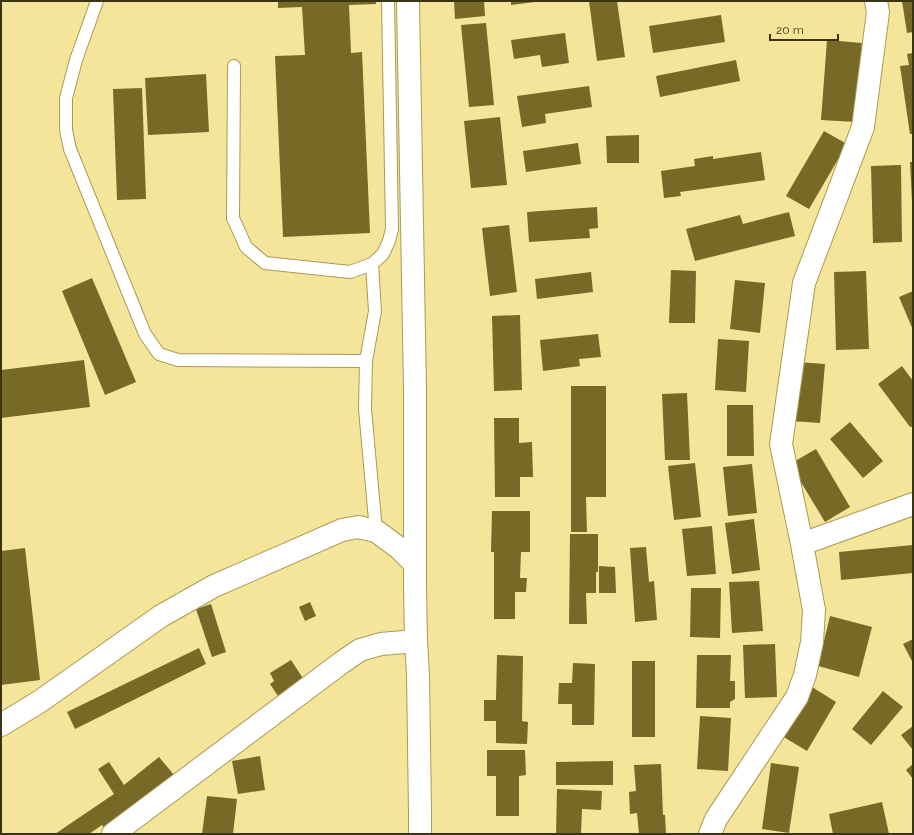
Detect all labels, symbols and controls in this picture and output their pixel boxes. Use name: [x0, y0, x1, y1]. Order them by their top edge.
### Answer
scale bar: [770, 16, 838, 42]
text: 20 m: [776, 23, 804, 37]

